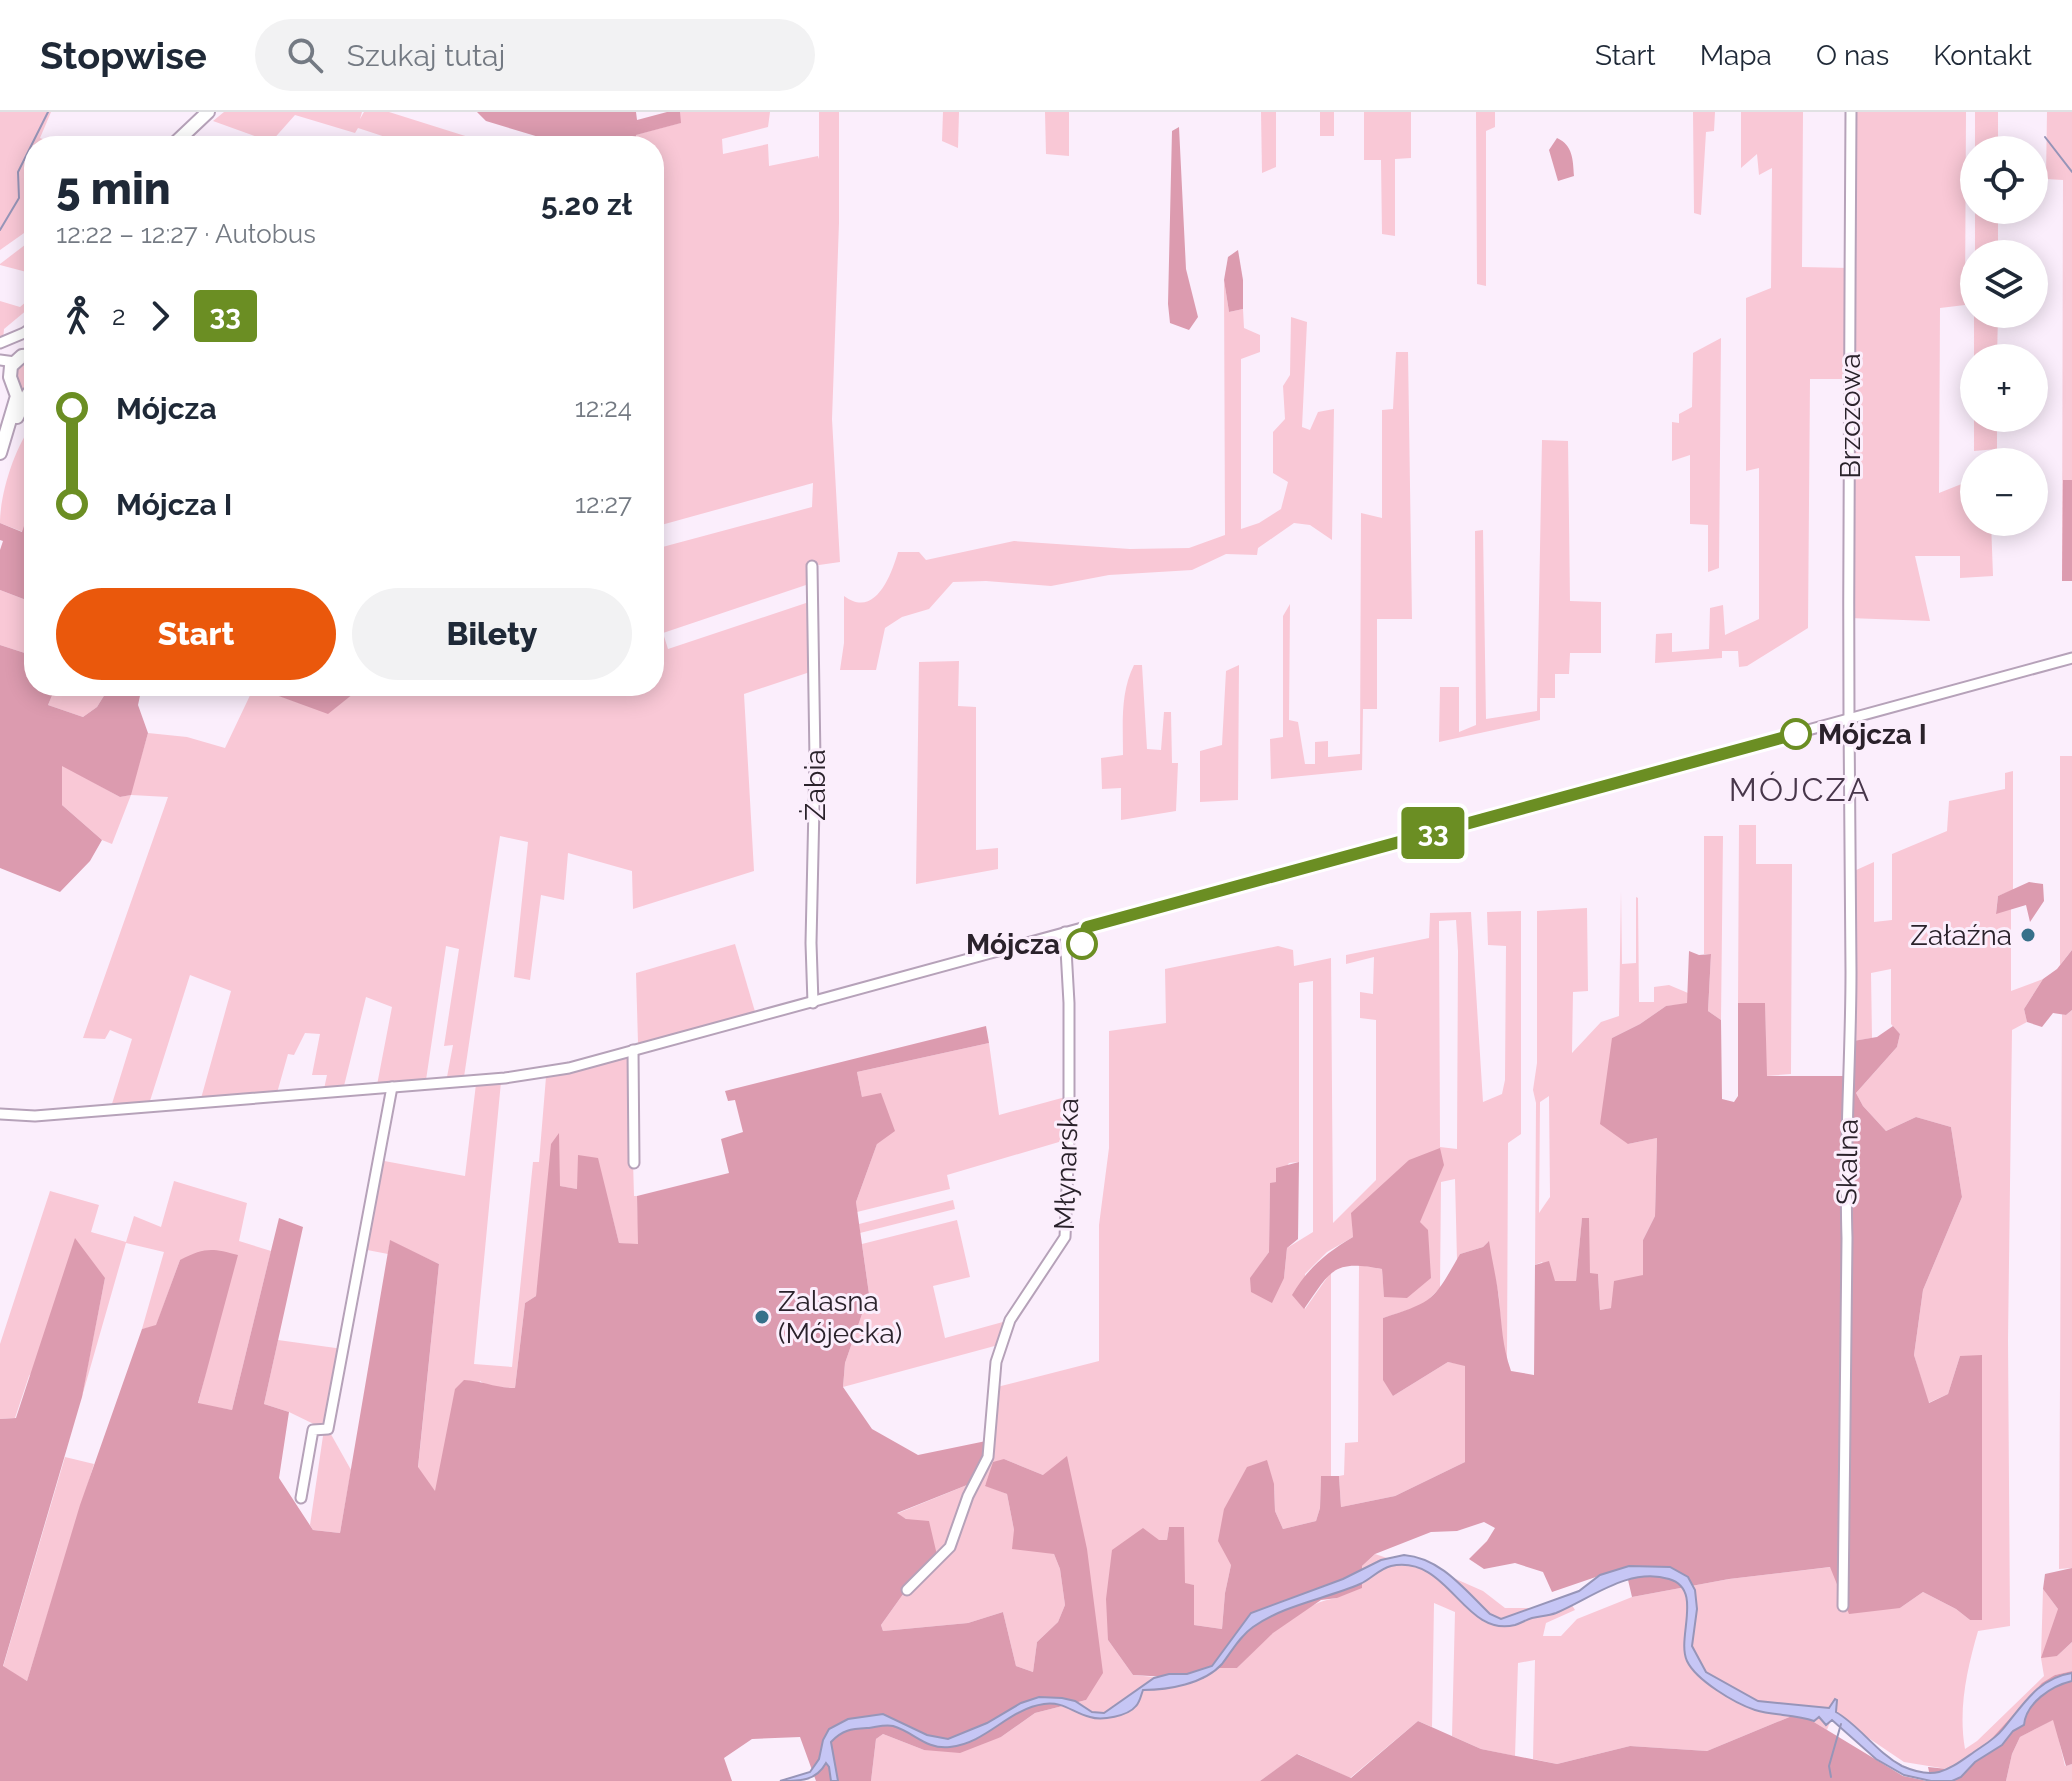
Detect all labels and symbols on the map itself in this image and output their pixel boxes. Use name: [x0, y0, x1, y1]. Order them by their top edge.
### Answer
street label: Brzozowa: [1834, 353, 1867, 479]
place label: Mójcza I: [1818, 718, 1927, 751]
marker: Mójcza I: [1781, 719, 1811, 749]
street label: Żabia: [799, 749, 832, 821]
district label: MÓJCZA: [1729, 771, 1871, 808]
line badge: 33: [1397, 807, 1469, 859]
place label: Załaźna: [1910, 919, 2012, 952]
marker: Załaźna: [2019, 926, 2037, 944]
place label: Mójcza: [966, 928, 1060, 961]
marker: Mójcza: [1067, 929, 1097, 959]
street label: Młynarska: [1048, 1097, 1085, 1231]
street label: Skalna: [1830, 1119, 1865, 1205]
place label: Zalasna (Mójecka): [778, 1285, 902, 1350]
marker: Zalasna (Mójecka): [753, 1308, 771, 1326]

